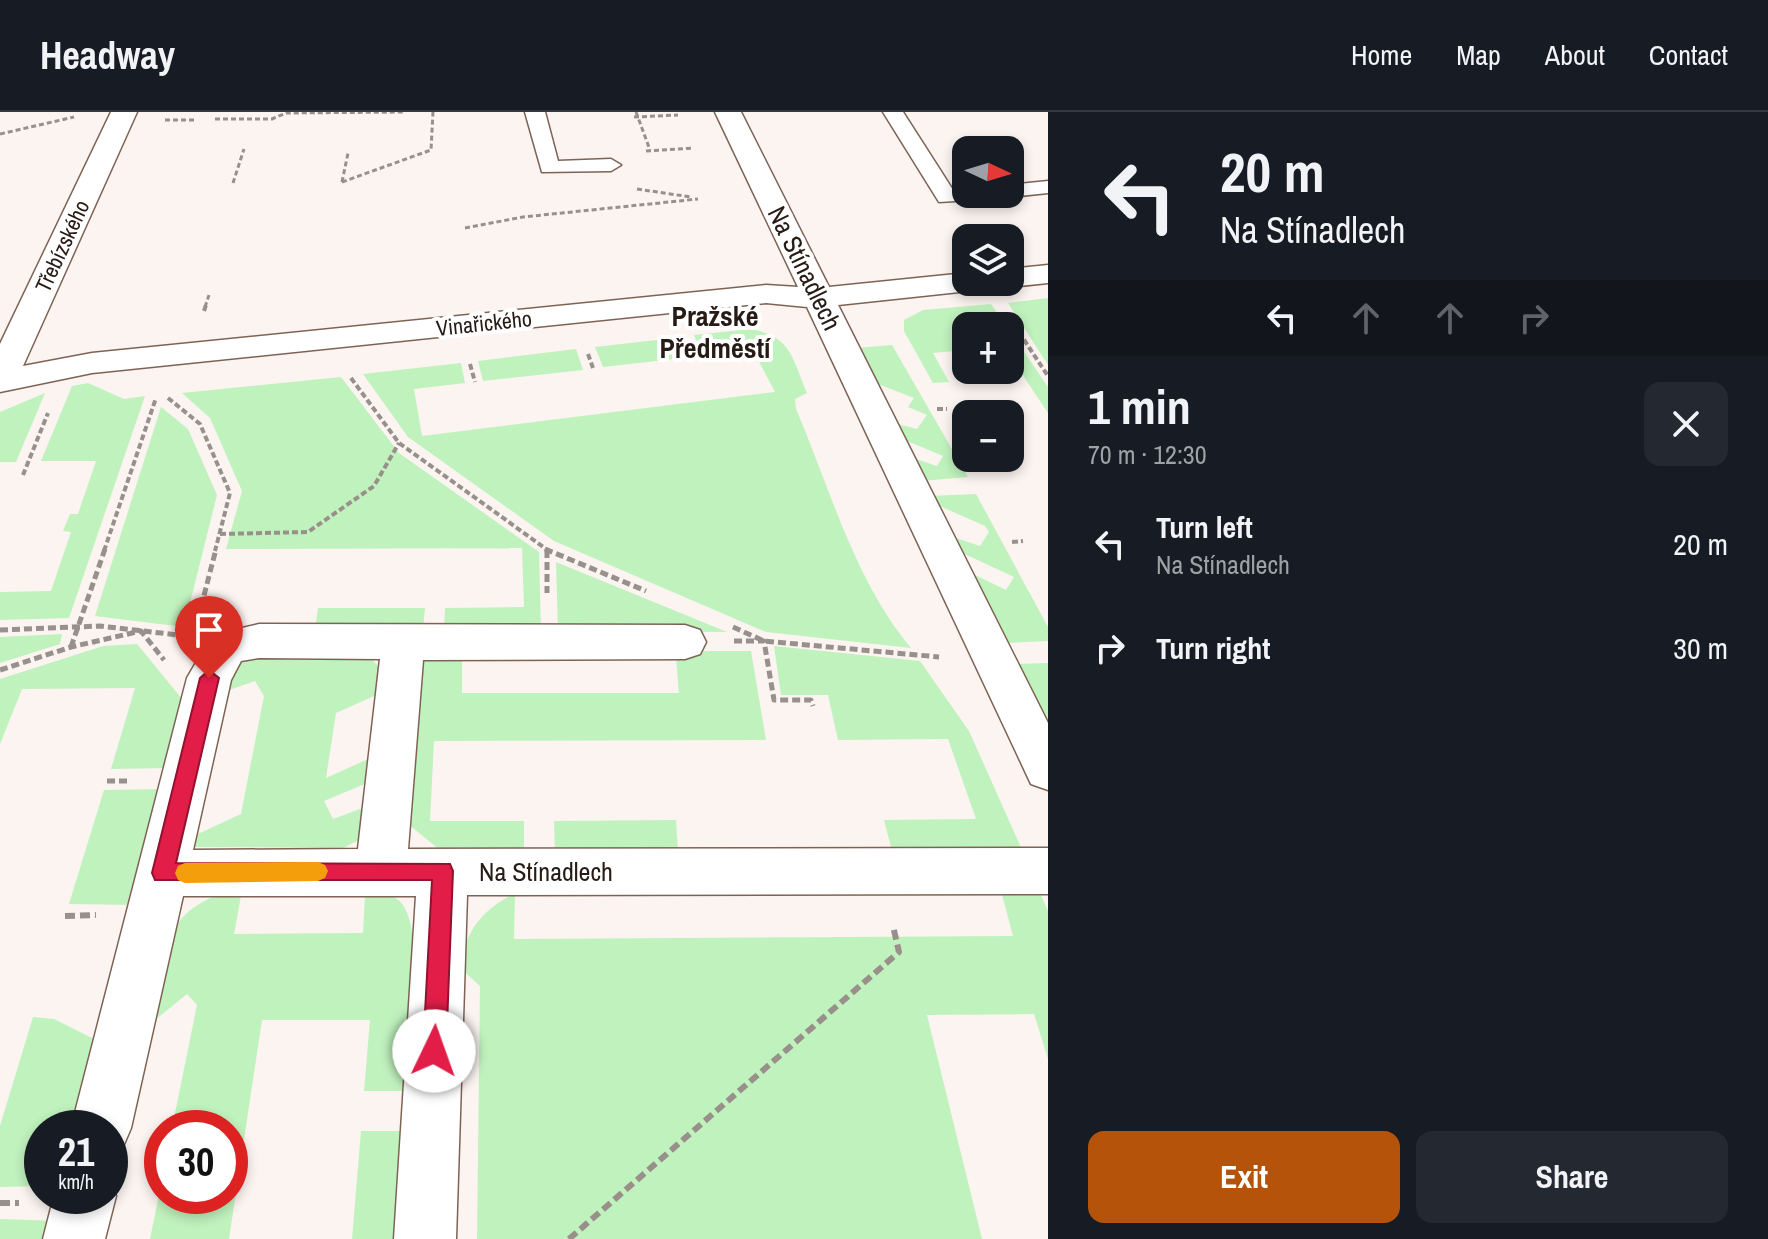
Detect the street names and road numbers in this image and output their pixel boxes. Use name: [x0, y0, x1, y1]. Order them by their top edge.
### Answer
street label: Třebízského: [28, 195, 96, 297]
street label: Na Stínadlech: [760, 200, 850, 336]
street label: Vinařického: [435, 303, 533, 343]
street label: Na Stínadlech: [479, 854, 613, 889]

